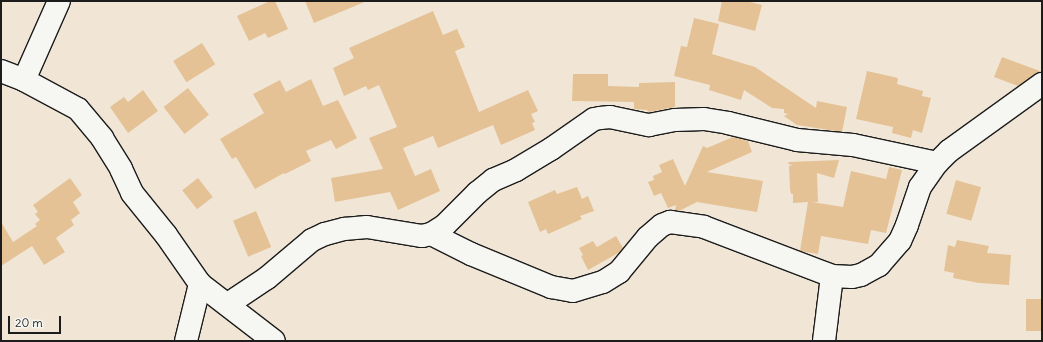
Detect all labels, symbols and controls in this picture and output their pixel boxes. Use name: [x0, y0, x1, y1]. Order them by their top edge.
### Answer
scale bar: [10, 308, 63, 334]
text: 20 m: [15, 315, 43, 330]

